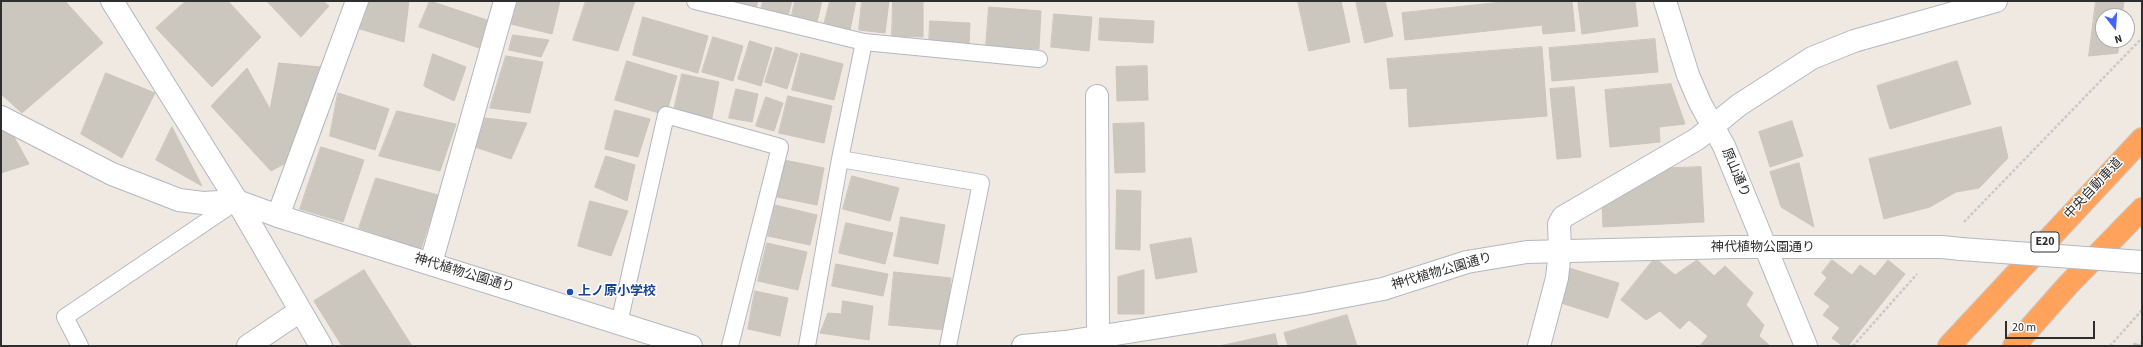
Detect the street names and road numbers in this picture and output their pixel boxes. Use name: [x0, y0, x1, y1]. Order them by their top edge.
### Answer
street label: 原山通り: [1718, 146, 1752, 200]
street label: 中央自動車道: [2062, 155, 2126, 223]
road number: E20: [2031, 232, 2059, 252]
street label: 神代植物公園通り: [1711, 240, 1815, 256]
street label: 神代植物公園通り: [1390, 250, 1494, 294]
street label: 神代植物公園通り: [412, 251, 516, 297]

